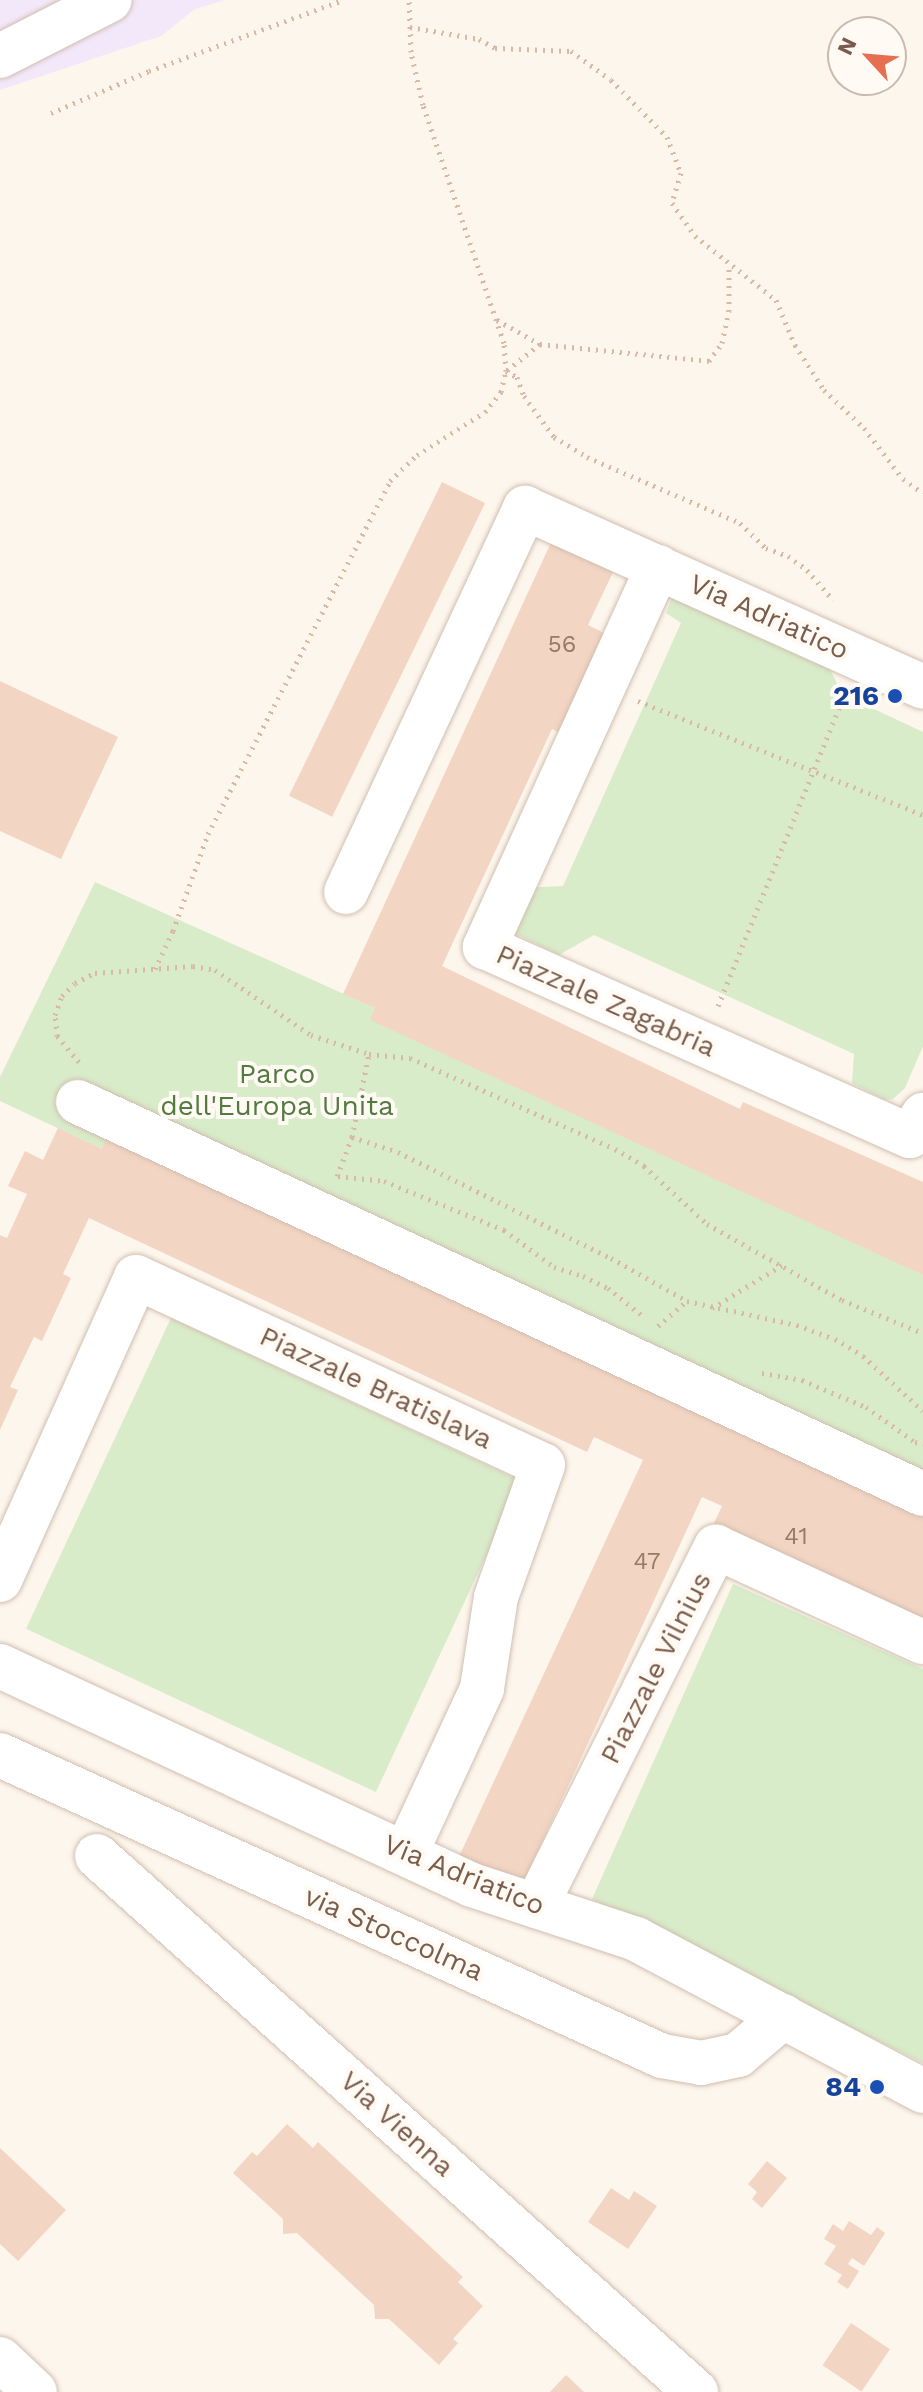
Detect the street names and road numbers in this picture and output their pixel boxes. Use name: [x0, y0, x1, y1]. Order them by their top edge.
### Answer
street label: Via Adriatico: [683, 567, 855, 667]
street label: Piazzale Zagabria: [491, 937, 721, 1065]
street label: Piazzale Bratislava: [254, 1319, 498, 1457]
street label: Piazzale Vilnius: [593, 1566, 719, 1770]
street label: Via Adriatico: [378, 1827, 550, 1923]
street label: via Stoccolma: [299, 1879, 489, 1989]
street label: Via Vienna: [333, 2064, 461, 2184]

